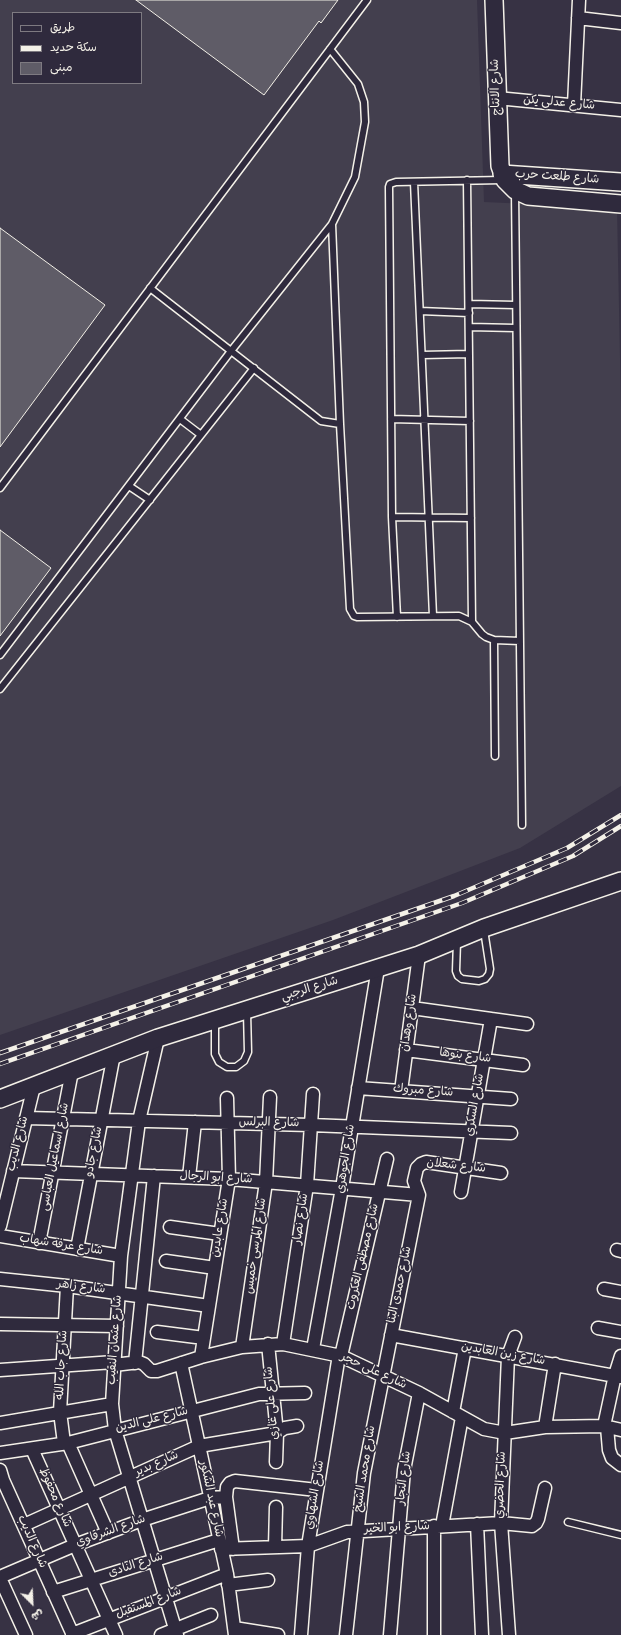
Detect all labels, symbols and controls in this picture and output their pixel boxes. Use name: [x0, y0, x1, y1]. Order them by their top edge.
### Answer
legend: [12, 12, 142, 84]
text: طريق: [50, 20, 75, 37]
text: سكة حديد: [50, 40, 97, 57]
street label: شارع الانتاج: [489, 58, 505, 116]
text: مبنى: [50, 60, 73, 77]
street label: شارع عدلى يكن: [522, 94, 596, 114]
street label: شارع طلعت حرب: [514, 168, 600, 188]
street label: شارع الرجبي: [280, 975, 340, 1005]
street label: شارع وهدان: [399, 993, 421, 1053]
street label: شارع بنوها: [438, 1047, 492, 1067]
street label: شارع السكري: [463, 1073, 489, 1137]
street label: شارع مبروك: [392, 1083, 454, 1101]
street label: شارع اسماعيل العباسى: [38, 1102, 74, 1212]
street label: شارع الديب: [5, 1115, 33, 1173]
street label: شارع البرلس: [239, 1116, 299, 1132]
street label: شارع الجوهري: [334, 1123, 360, 1195]
street label: شارع جادو: [83, 1125, 107, 1179]
street label: شارع شعلان: [426, 1157, 486, 1177]
street label: شارع ابو الرجال: [179, 1170, 253, 1188]
street label: شارع نصار: [291, 1193, 313, 1245]
street label: شارع عابدين: [209, 1197, 233, 1259]
street label: شارع المرسى خميس: [243, 1197, 271, 1295]
street label: شارع مصطفى العكروت: [345, 1203, 383, 1311]
street label: شارع عرفه شهاب: [18, 1232, 104, 1260]
street label: شارع حمدى البنا: [386, 1245, 416, 1325]
street label: شارع زاهر: [56, 1278, 106, 1298]
street label: شارع عثمان النقيب: [106, 1295, 126, 1385]
street label: شارع جاب الله: [54, 1330, 72, 1400]
street label: شارع زين العابدين: [460, 1341, 546, 1369]
street label: شارع على حجر: [338, 1350, 408, 1394]
street label: شارع على غازي: [263, 1366, 283, 1440]
street label: شارع على الدين: [114, 1405, 190, 1437]
street label: شارع محمد الشيخ: [352, 1425, 380, 1513]
street label: شارع بدير: [133, 1449, 181, 1481]
street label: شارع النجار: [395, 1450, 415, 1506]
street label: شارع الحضري: [494, 1451, 510, 1519]
street label: شارع عبد الشكور: [195, 1459, 225, 1539]
street label: شارع الشهاوي: [303, 1459, 329, 1531]
street label: شارع محفوظ: [34, 1466, 74, 1530]
street label: شارع الديب: [13, 1513, 49, 1571]
street label: شارع الشرقاوي: [74, 1513, 148, 1551]
street label: شارع ابو الخير: [364, 1520, 430, 1538]
street label: شارع النادى: [107, 1550, 165, 1582]
north arrow: [12, 1583, 52, 1623]
street label: شارع المستقبل: [114, 1585, 184, 1623]
text: ش: [28, 1604, 46, 1624]

